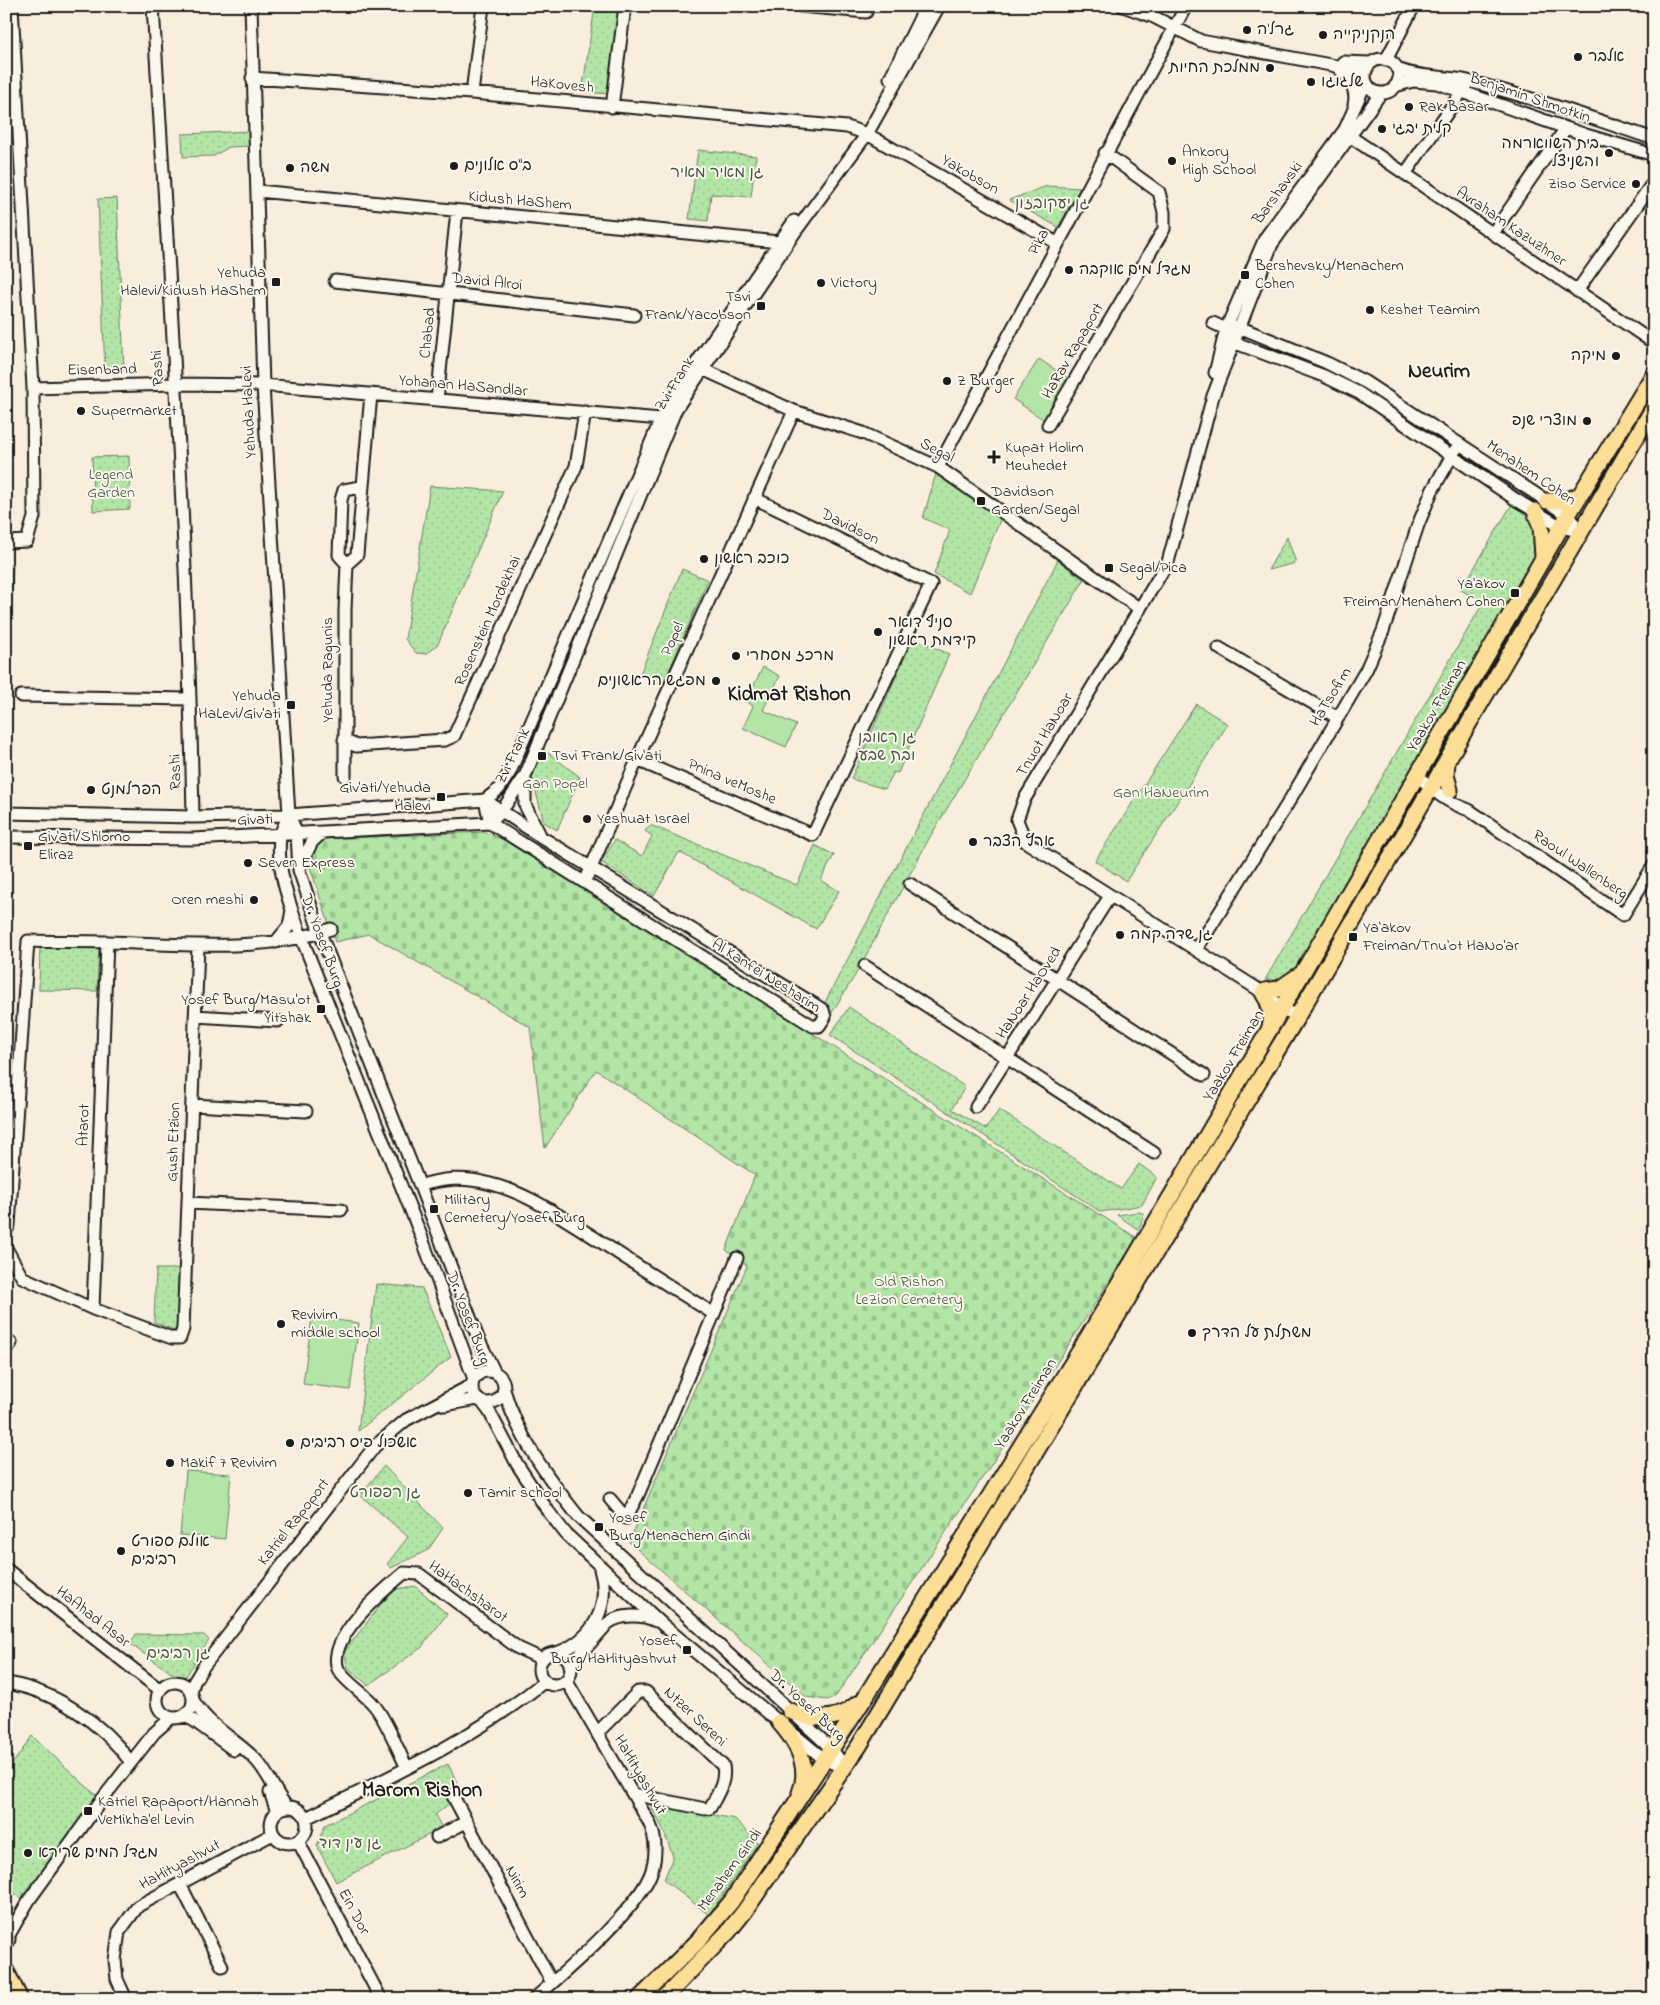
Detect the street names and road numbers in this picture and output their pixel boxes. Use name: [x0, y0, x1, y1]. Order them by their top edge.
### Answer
street label: Benjamin Shmotkin: [1465, 66, 1594, 130]
street label: HaKovesh: [529, 70, 595, 100]
street label: Yakobson: [936, 149, 1004, 201]
street label: Barshavski: [1246, 156, 1309, 230]
street label: Avraham Kazuzhner: [1451, 181, 1571, 273]
street label: Kidush HaShem: [467, 185, 573, 217]
street label: Pika: [1022, 225, 1056, 259]
street label: David Alroi: [449, 266, 524, 298]
street label: HaRav Rapaport: [1036, 298, 1111, 404]
street label: Chabad: [413, 306, 443, 360]
street label: Rashi: [145, 349, 171, 387]
street label: Zvi Frank: [649, 351, 702, 416]
street label: Eisenband: [67, 357, 137, 383]
street label: Yehuda HaLevi: [235, 365, 263, 459]
street label: Yohanan HaSandlar: [398, 368, 529, 404]
street label: Segal: [915, 432, 959, 470]
street label: Menahem Cohen: [1481, 434, 1581, 512]
street label: Davidson: [816, 502, 884, 552]
street label: Rosenstein Mordekhai: [448, 552, 528, 690]
street label: Yehuda Ragunis: [316, 617, 340, 723]
street label: Popel: [655, 618, 691, 660]
street label: Yaakov Freiman: [1401, 655, 1473, 757]
street label: HaTsofim: [1304, 663, 1358, 731]
street label: Tnuot HaNoar: [1010, 688, 1080, 782]
street label: Zvi Frank: [489, 723, 537, 788]
street label: Pnina veMoshe: [684, 753, 781, 812]
street label: Rashi: [164, 754, 188, 790]
street label: Givati: [237, 807, 274, 833]
street label: Raoul Wallenberg: [1527, 824, 1633, 906]
street label: Dr. Yosef Burg: [294, 890, 350, 991]
street label: Al Kanfei Nesharim: [707, 933, 825, 1019]
street label: HaNoar HaOved: [990, 942, 1068, 1044]
street label: Yaakov Freiman: [1197, 1006, 1271, 1106]
street label: Gush Etzion: [161, 1102, 187, 1182]
street label: Atarot: [71, 1103, 97, 1147]
street label: Dr. Yosef Burg: [439, 1267, 497, 1368]
street label: Yaakov Freiman: [988, 1354, 1064, 1454]
street label: Katriel Rapoport: [252, 1473, 336, 1571]
street label: HaHachsharot: [423, 1555, 513, 1630]
street label: HaAhad Asar: [51, 1580, 135, 1654]
street label: Dr. Yosef Burg: [762, 1663, 851, 1748]
street label: Ntzer Sereni: [658, 1681, 732, 1753]
street label: HaHityashvut: [607, 1730, 673, 1820]
street label: Menahem Gindi: [692, 1824, 768, 1916]
street label: HaHityashvut: [135, 1833, 226, 1897]
street label: Nirim: [498, 1861, 536, 1903]
street label: Ein Dor: [332, 1885, 376, 1940]

